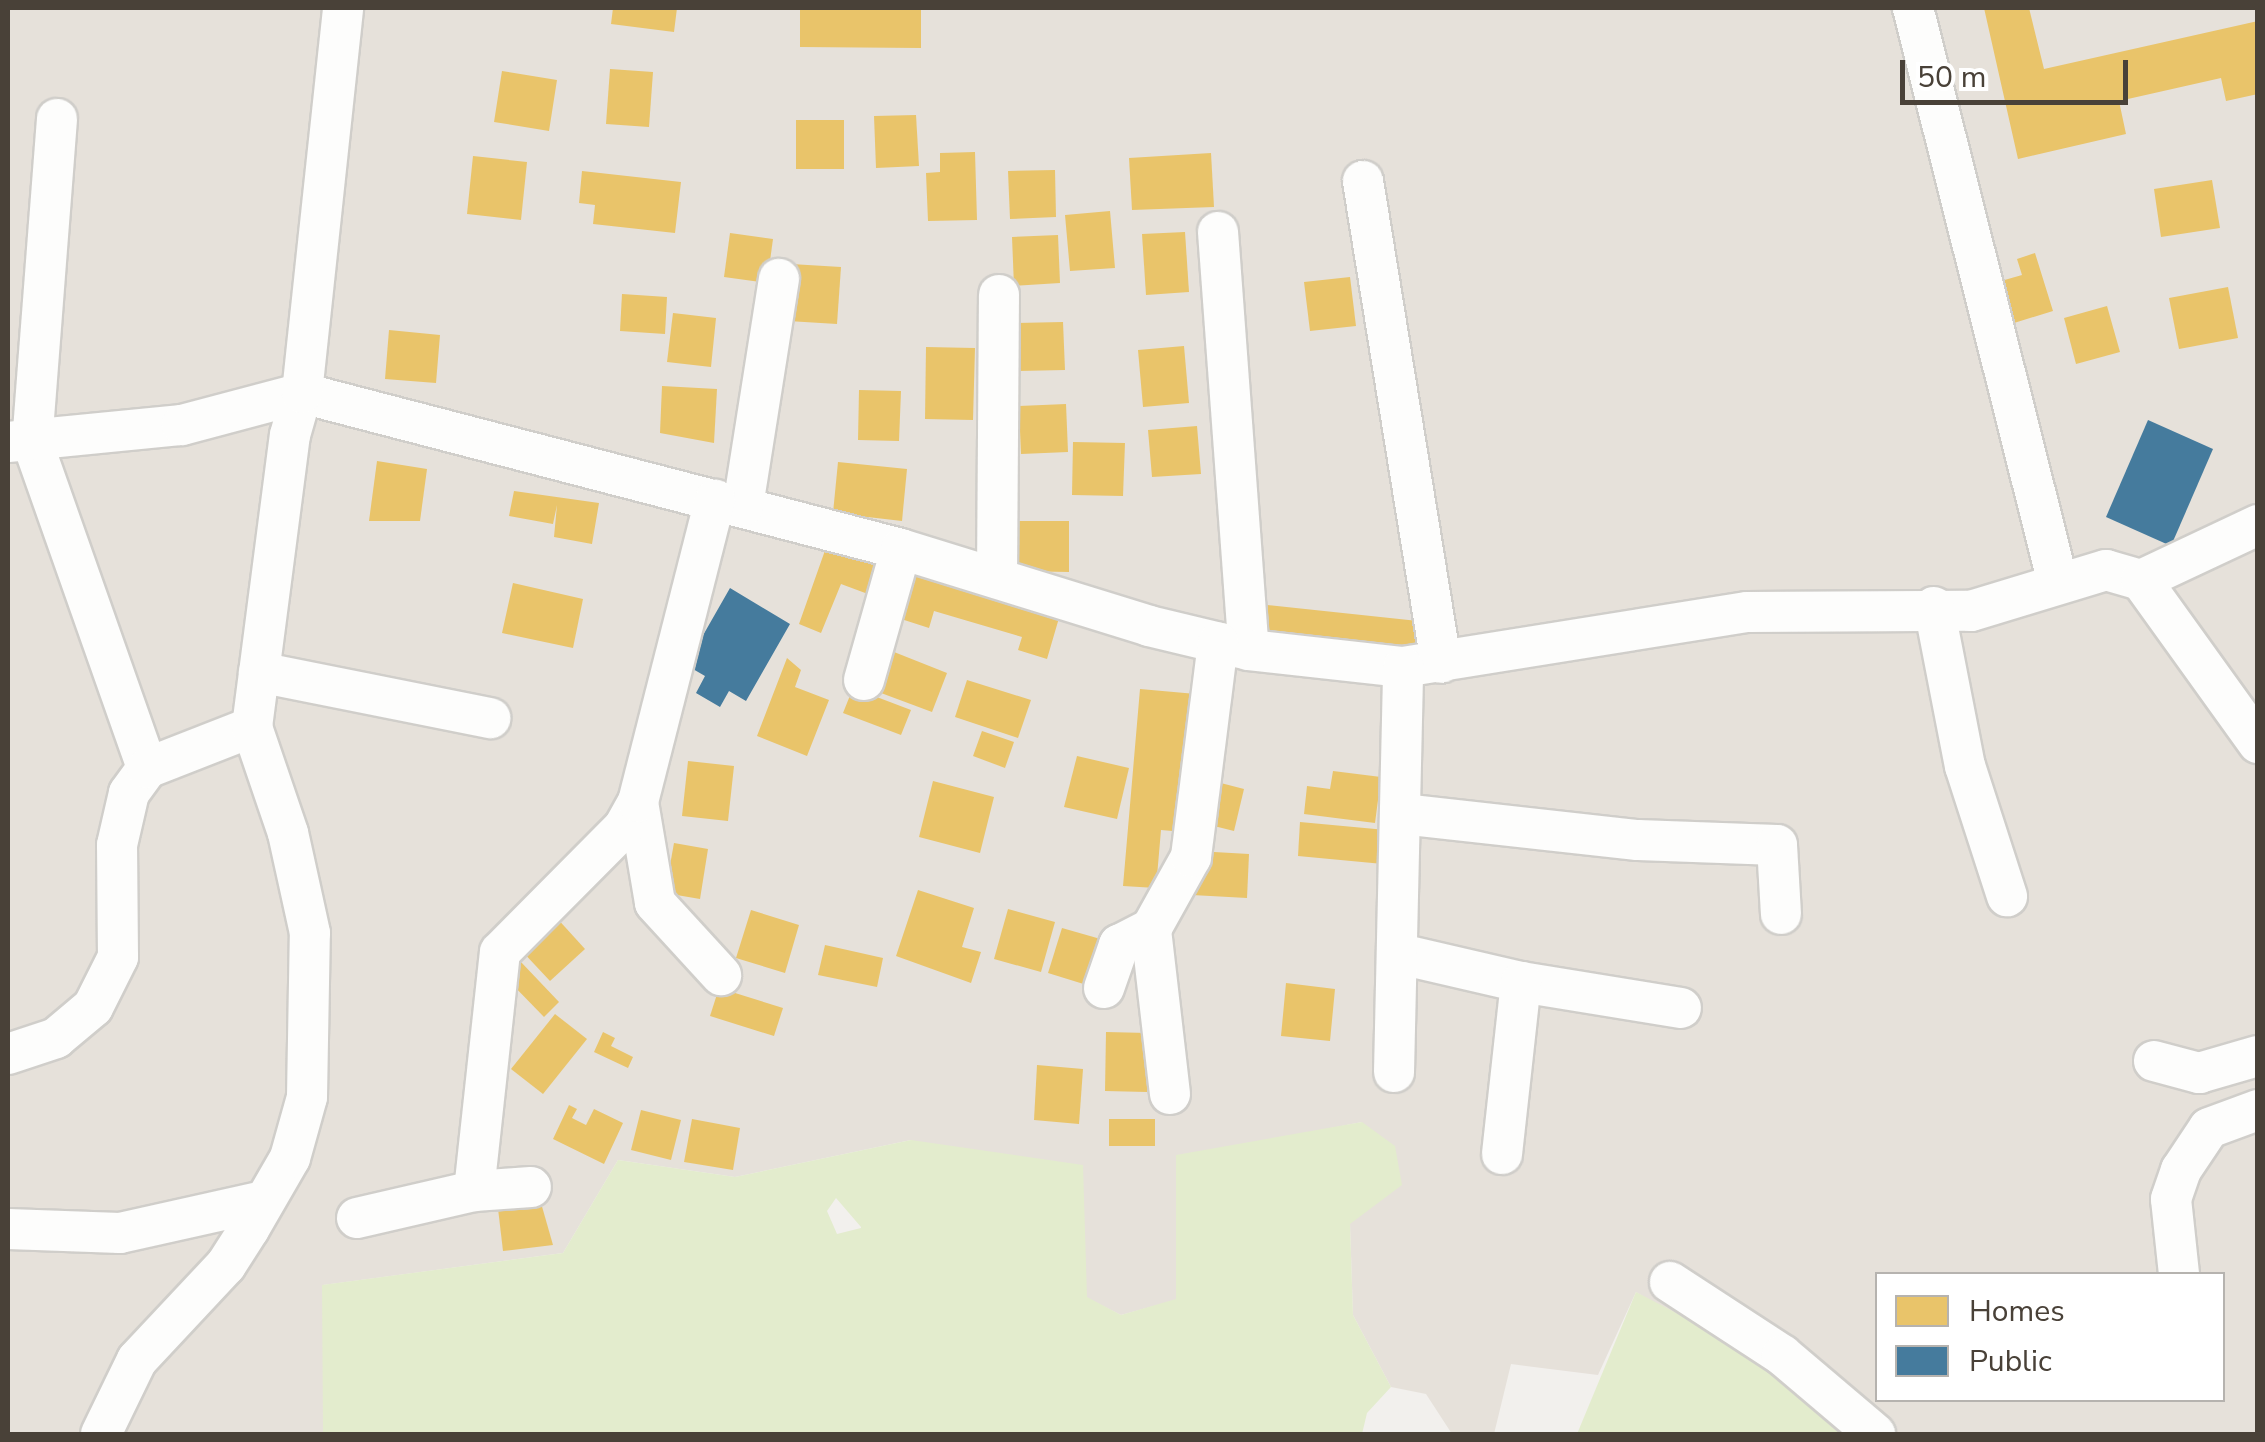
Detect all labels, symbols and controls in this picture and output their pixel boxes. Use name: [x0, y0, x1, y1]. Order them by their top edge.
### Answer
scale bar: [1905, 40, 2132, 102]
text: 50 m: [1917, 57, 1986, 98]
legend: [1875, 1272, 2225, 1402]
text: Homes: [1969, 1291, 2065, 1332]
text: Public: [1969, 1341, 2052, 1382]

